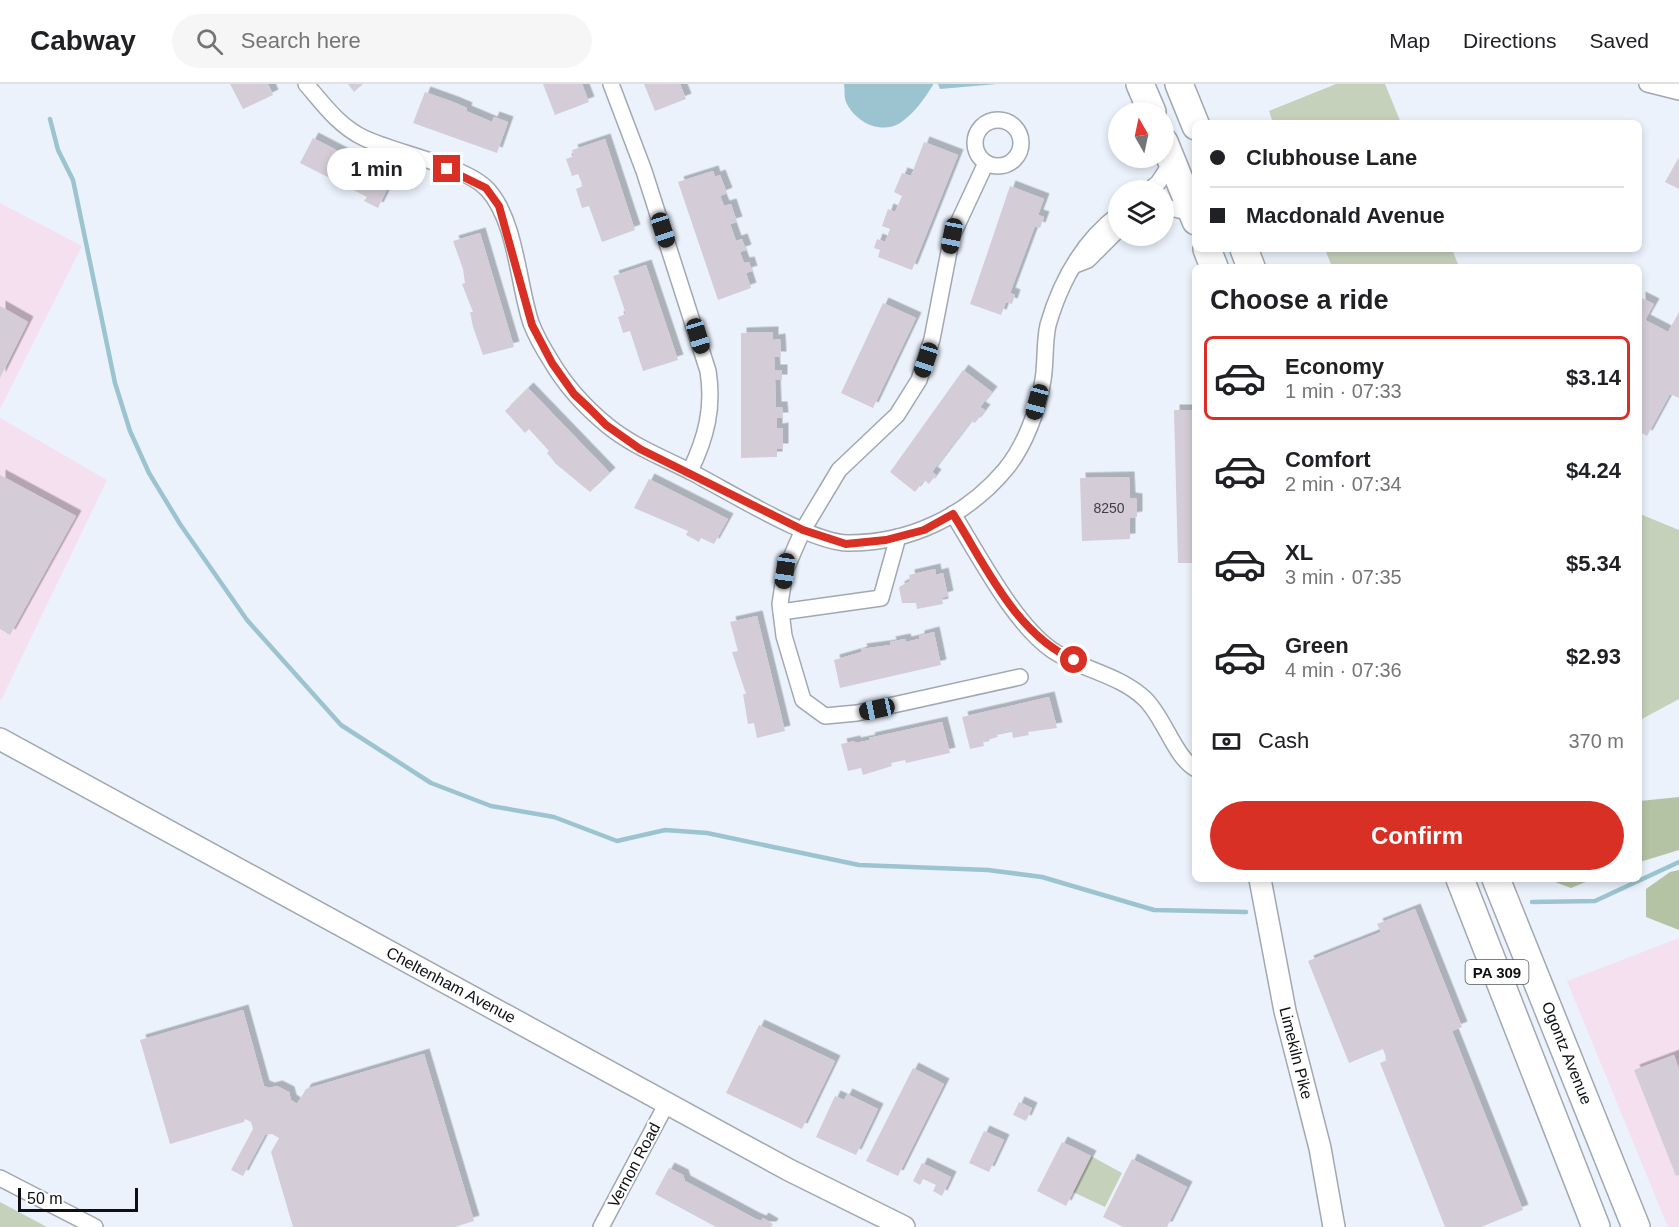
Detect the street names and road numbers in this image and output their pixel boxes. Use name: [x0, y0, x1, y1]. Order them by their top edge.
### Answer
street label: Cheltenham Avenue: [384, 944, 519, 1026]
road number: PA 309: [1466, 960, 1528, 984]
street label: Ogontz Avenue: [1539, 999, 1595, 1107]
street label: Limekiln Pike: [1276, 1005, 1316, 1101]
street label: Vernon Road: [605, 1120, 663, 1210]

